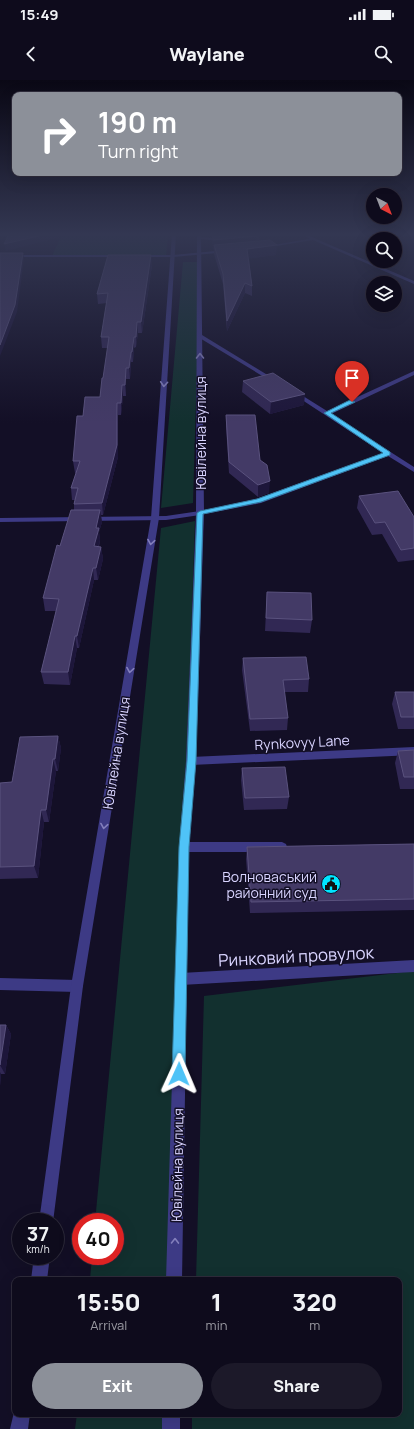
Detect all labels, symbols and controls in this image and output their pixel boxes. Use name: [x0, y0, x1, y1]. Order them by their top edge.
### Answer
text: 15:49: [20, 4, 59, 25]
text: Waylane: [169, 42, 245, 66]
icon: back: [20, 43, 42, 65]
icon: search: [372, 43, 394, 65]
text: 190 m: [98, 103, 177, 141]
icon: right: [32, 108, 84, 160]
text: Turn right: [98, 139, 179, 163]
north arrow: [366, 188, 402, 224]
map controls: [366, 188, 402, 312]
button: search: [366, 232, 402, 268]
button: layers: [366, 276, 402, 312]
one-way arrow: [196, 353, 204, 359]
pin: [335, 361, 369, 402]
icon: arrive: [341, 367, 363, 389]
street label: Ювілейна вулиця: [191, 376, 210, 490]
one-way arrow: [160, 381, 168, 387]
one-way arrow: [147, 539, 156, 545]
one-way arrow: [126, 667, 135, 673]
street label: Ювілейна вулиця: [98, 695, 134, 811]
street label: Rynkovyy Lane: [254, 730, 350, 754]
one-way arrow: [100, 823, 109, 829]
place label: Волноваський районний суд: [222, 867, 317, 902]
public building icon: Волноваський районний суд: [320, 873, 342, 895]
street label: Ринковий провулок: [218, 940, 375, 972]
position arrow: [158, 1053, 200, 1095]
street label: Ювілейна вулиця: [167, 1108, 187, 1222]
speed limit sign: 40: [72, 1213, 124, 1265]
text: 37: [27, 1220, 49, 1247]
one-way arrow: [171, 1238, 179, 1244]
text: km/h: [26, 1242, 50, 1256]
text: 15:50: [77, 1285, 141, 1318]
text: 1: [211, 1285, 222, 1318]
text: 320: [292, 1285, 337, 1318]
text: Arrival: [90, 1316, 127, 1334]
text: min: [206, 1316, 227, 1334]
text: m: [309, 1316, 320, 1334]
button: Exit: [32, 1363, 203, 1409]
button: Share: [211, 1363, 382, 1409]

